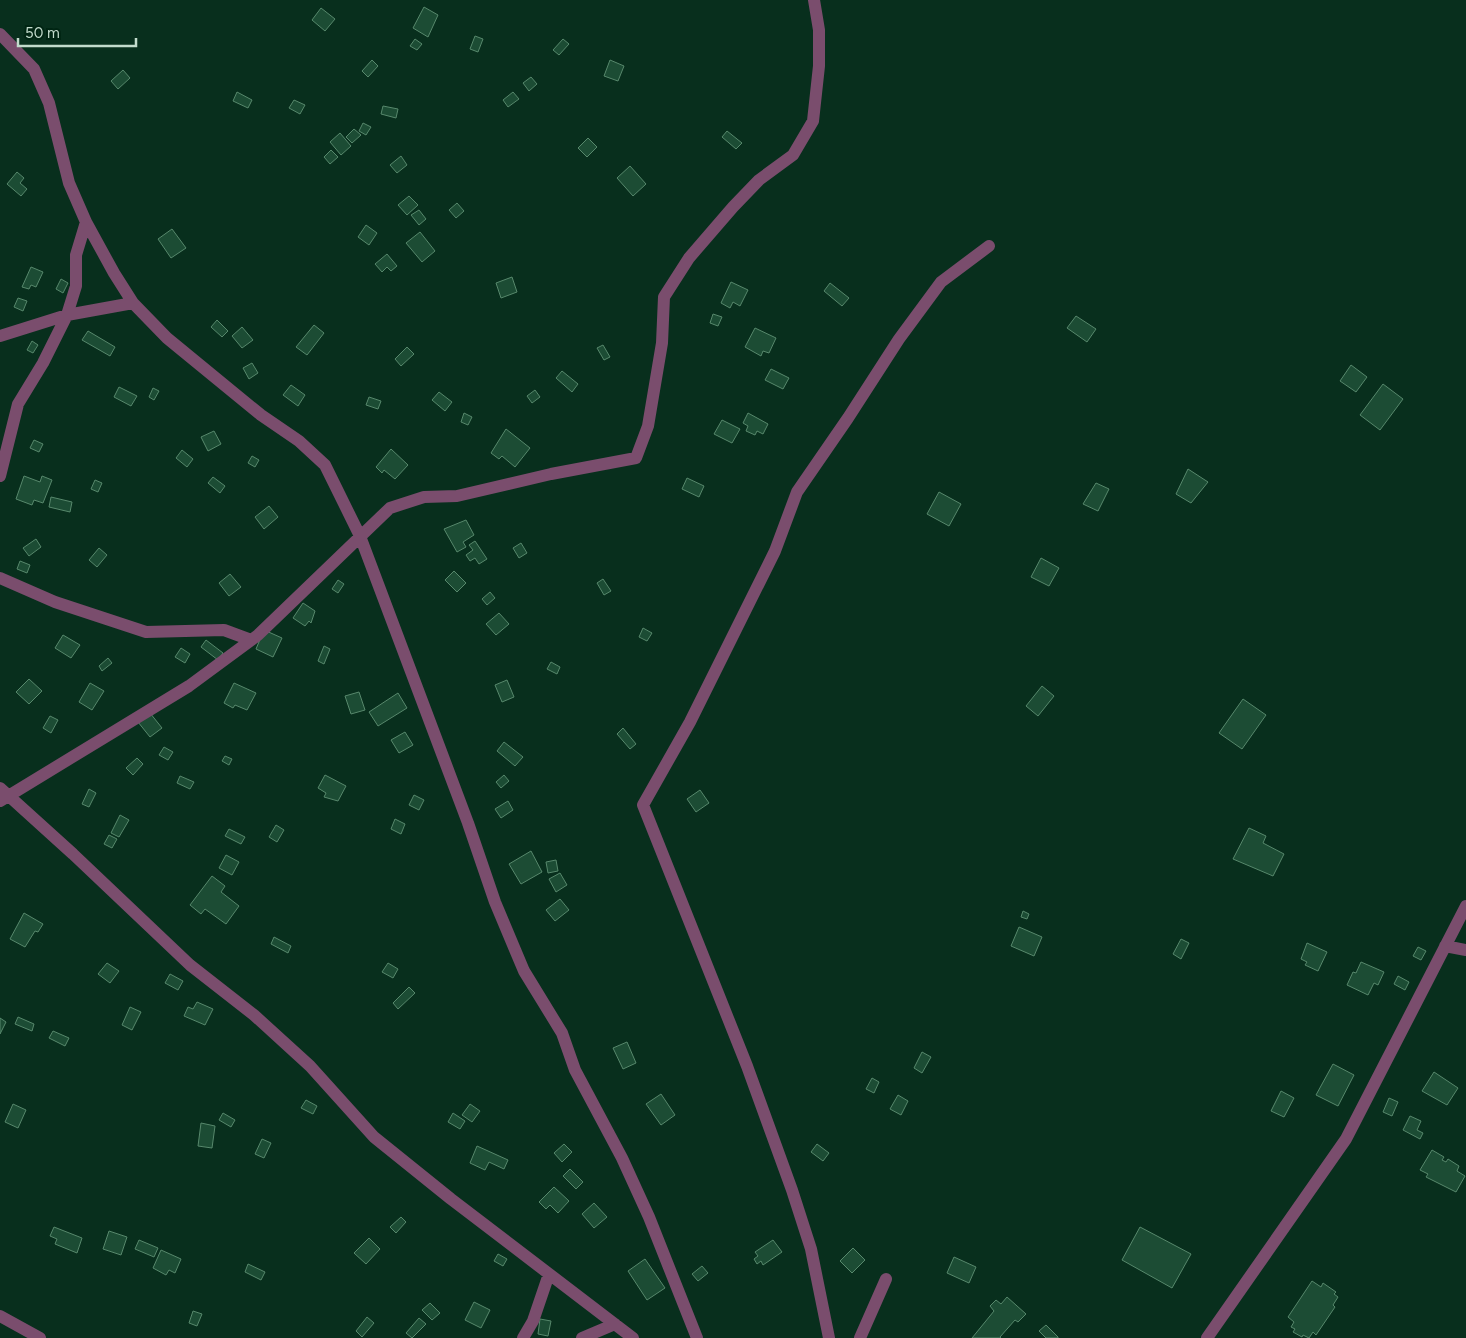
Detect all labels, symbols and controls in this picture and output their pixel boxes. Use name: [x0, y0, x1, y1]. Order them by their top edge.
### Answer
scale bar: [18, 15, 135, 47]
text: 50 m: [25, 24, 60, 42]

